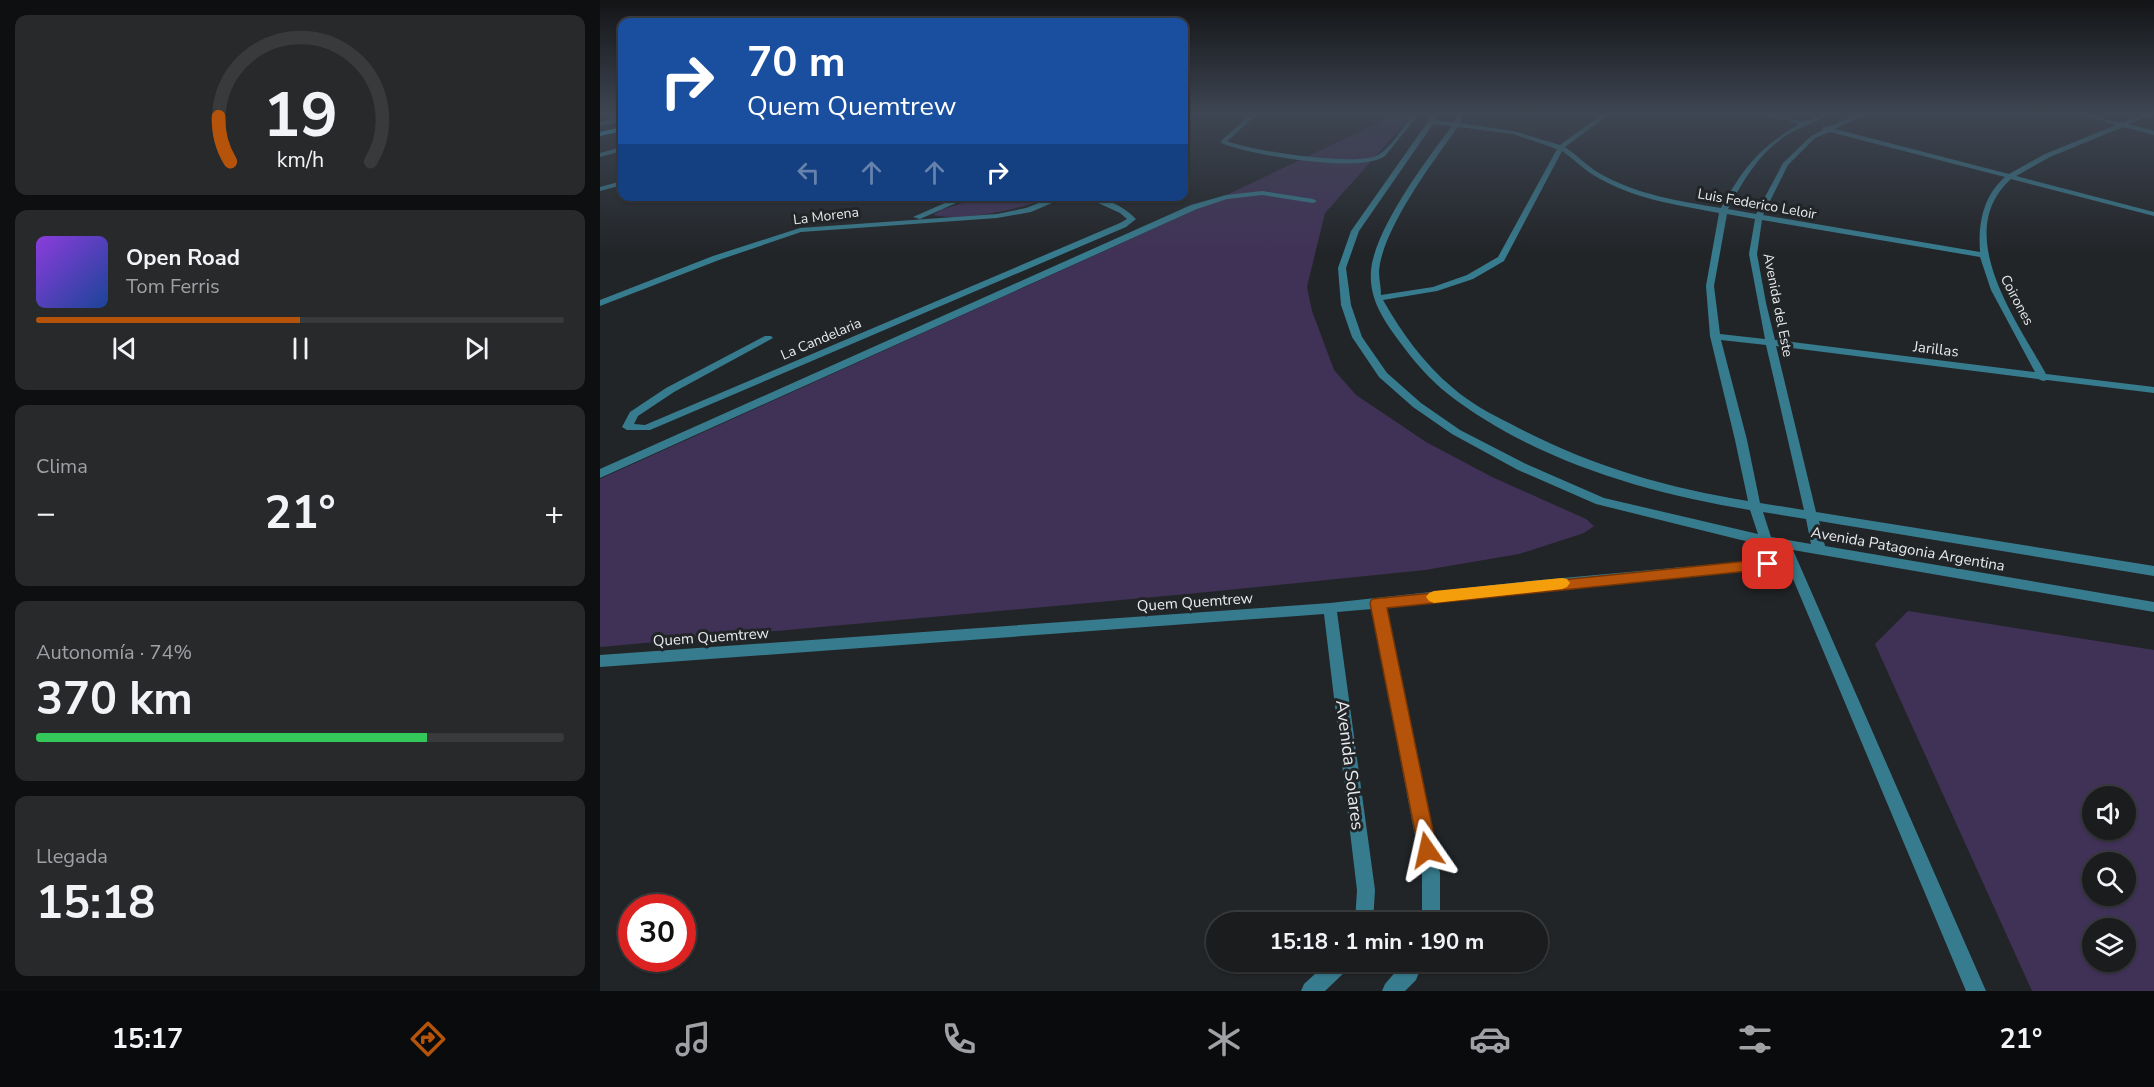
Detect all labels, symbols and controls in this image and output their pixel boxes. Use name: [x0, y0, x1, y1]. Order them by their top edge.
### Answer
text: 70 m: [747, 34, 846, 91]
icon: right: [648, 42, 726, 120]
text: 19: [263, 73, 337, 158]
text: Quem Quemtrew: [747, 88, 956, 125]
text: km/h: [276, 145, 324, 175]
icon: left: [792, 156, 825, 189]
icon: ahead: [855, 156, 888, 189]
icon: ahead: [918, 156, 951, 189]
icon: right: [981, 156, 1014, 189]
street label: Luis Federico Leloir: [1696, 184, 1818, 224]
street label: La Morena: [792, 203, 860, 229]
text: Open Road: [126, 243, 240, 273]
street label: Avenida del Este: [1759, 252, 1797, 358]
street label: Coirones: [1996, 271, 2038, 329]
text: Tom Ferris: [126, 273, 220, 300]
street label: La Candelaria: [778, 313, 864, 365]
icon: previous: [108, 332, 141, 365]
icon: pause: [284, 332, 317, 365]
icon: next: [460, 332, 493, 365]
street label: Jarillas: [1911, 336, 1960, 362]
text: Clima: [36, 453, 88, 480]
text: 21°: [264, 483, 336, 544]
text: −: [36, 491, 56, 536]
text: +: [544, 491, 564, 536]
street label: Avenida Patagonia Argentina: [1809, 522, 2007, 576]
pin: [1742, 538, 1793, 589]
icon: arrive: [1751, 547, 1784, 580]
street label: Quem Quemtrew: [1136, 588, 1254, 616]
street label: Quem Quemtrew: [652, 623, 770, 651]
text: Autonomía · 74%: [36, 639, 192, 666]
text: 370 km: [36, 669, 193, 730]
street label: Avenida Solares: [1330, 699, 1370, 831]
map controls: [2082, 786, 2136, 972]
button: sound: [2082, 786, 2136, 840]
position arrow: [1395, 818, 1459, 882]
text: Llegada: [36, 843, 108, 870]
button: search: [2082, 852, 2136, 906]
text: 15:18: [36, 873, 155, 934]
speed limit sign: 30: [618, 894, 696, 972]
button: layers: [2082, 918, 2136, 972]
text: 15:18 · 1 min · 190 m: [1270, 927, 1484, 957]
icon: directions: [407, 1018, 449, 1060]
icon: music: [672, 1018, 714, 1060]
icon: phone: [938, 1018, 980, 1060]
icon: climate: [1203, 1018, 1245, 1060]
icon: car: [1469, 1018, 1511, 1060]
icon: filters: [1734, 1018, 1776, 1060]
text: 15:17: [112, 1021, 183, 1058]
text: 21°: [2000, 1021, 2042, 1058]

